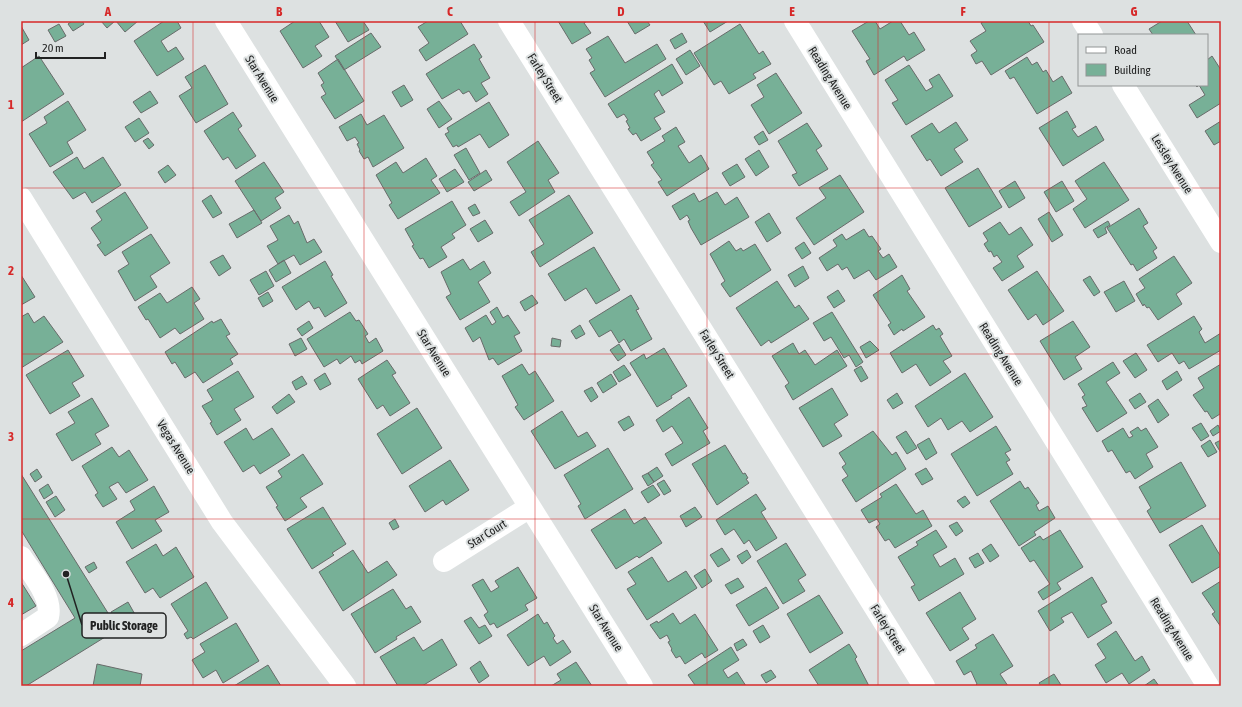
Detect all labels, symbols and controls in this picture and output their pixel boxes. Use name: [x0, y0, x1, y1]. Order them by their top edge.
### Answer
text: A: [104, 4, 112, 19]
text: B: [276, 4, 283, 19]
text: C: [447, 4, 453, 19]
text: D: [617, 4, 625, 19]
text: E: [789, 4, 795, 19]
text: F: [960, 4, 966, 19]
text: G: [1131, 4, 1138, 19]
scale bar: [36, 34, 105, 60]
legend: [1078, 34, 1208, 86]
text: 20 m: [42, 41, 64, 55]
text: Road: [1114, 43, 1137, 57]
street label: Reading Avenue: [805, 44, 855, 112]
street label: Farley Street: [524, 51, 566, 105]
street label: Star Avenue: [242, 53, 282, 105]
text: Building: [1114, 63, 1152, 77]
text: 1: [8, 97, 14, 112]
street label: Lessley Avenue: [1148, 132, 1196, 196]
text: 2: [8, 263, 14, 278]
street label: Reading Avenue: [976, 320, 1026, 388]
street label: Star Avenue: [414, 327, 454, 379]
street label: Farley Street: [696, 327, 738, 381]
street label: Vegas Avenue: [154, 418, 198, 476]
text: 3: [8, 429, 14, 444]
street label: Star Court: [465, 516, 509, 551]
text: 4: [7, 595, 14, 610]
street label: Reading Avenue: [1147, 595, 1197, 663]
street label: Star Avenue: [586, 602, 626, 654]
street label: Farley Street: [867, 602, 909, 656]
callout: Public Storage: [82, 613, 166, 638]
text: Public Storage: [90, 618, 158, 633]

